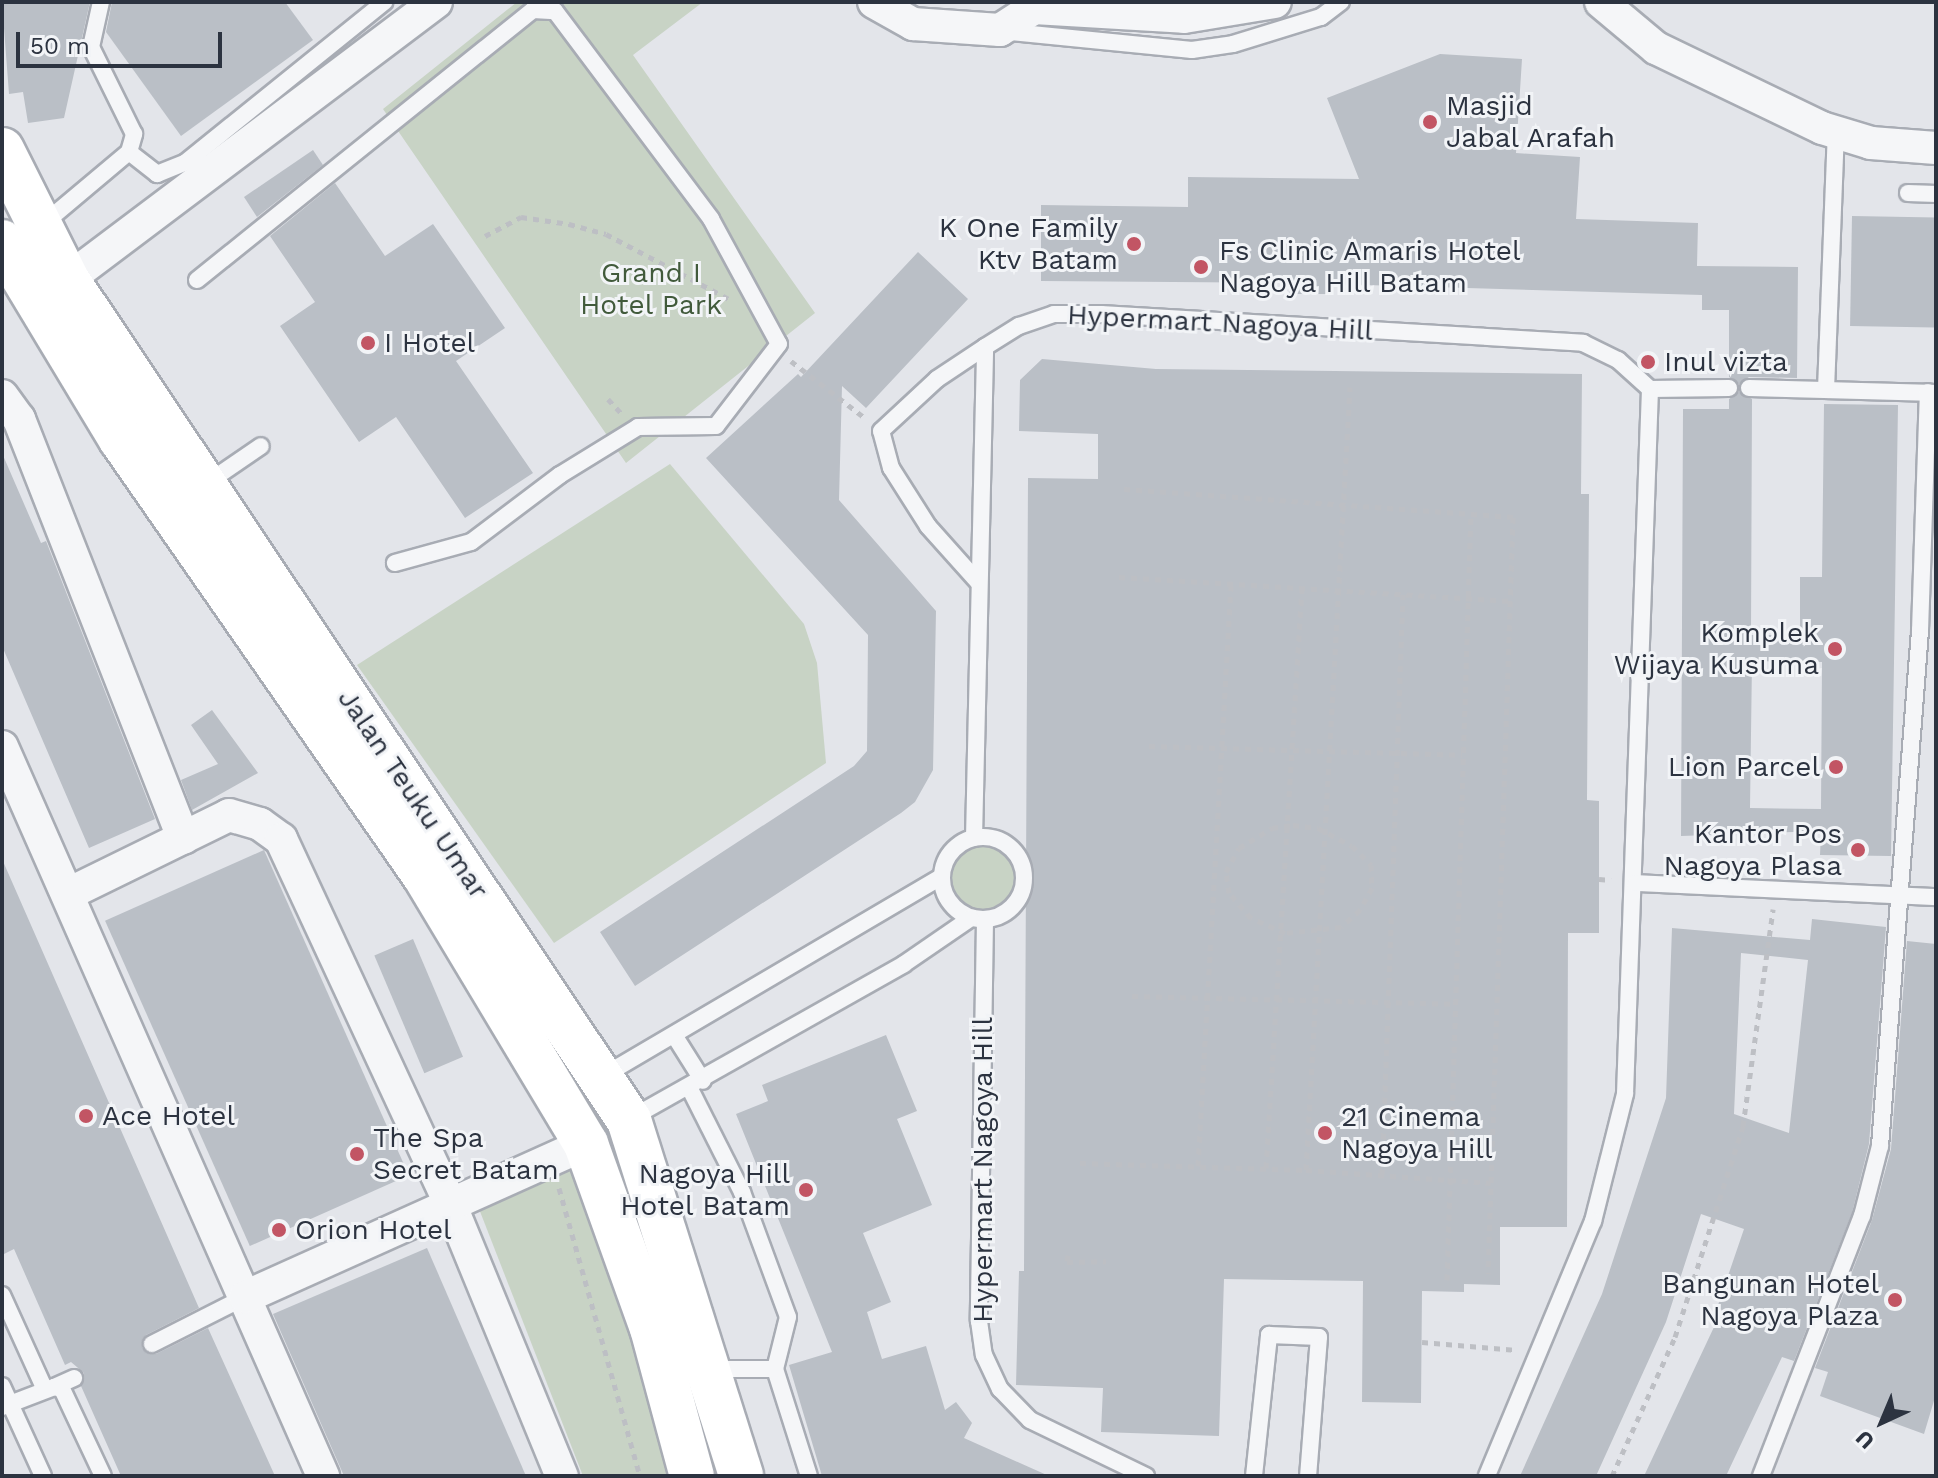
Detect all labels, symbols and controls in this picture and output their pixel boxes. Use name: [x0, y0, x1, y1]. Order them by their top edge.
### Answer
scale bar: [20, 16, 226, 66]
text: 50 m: [30, 32, 90, 60]
place label: Masjid Jabal Arafah: [1446, 89, 1617, 155]
marker: Masjid Jabal Arafah: [1421, 113, 1439, 131]
place label: K One Family Ktv Batam: [938, 211, 1118, 277]
place label: Fs Clinic Amaris Hotel Nagoya Hill Batam: [1219, 234, 1522, 300]
marker: K One Family Ktv Batam: [1125, 235, 1143, 253]
park label: Grand I Hotel Park: [579, 256, 723, 322]
marker: Fs Clinic Amaris Hotel Nagoya Hill Batam: [1190, 256, 1212, 278]
street label: Hypermart Nagoya Hill: [1066, 298, 1374, 348]
place label: I Hotel: [384, 326, 475, 360]
marker: I Hotel: [359, 334, 377, 352]
place label: Inul vizta: [1664, 345, 1789, 379]
marker: Inul vizta: [1639, 353, 1657, 371]
place label: Komplek Wijaya Kusuma: [1613, 616, 1819, 682]
marker: Komplek Wijaya Kusuma: [1826, 640, 1844, 658]
street label: Jalan Teuku Umar: [330, 683, 496, 905]
place label: Lion Parcel: [1668, 750, 1820, 784]
marker: Lion Parcel: [1827, 758, 1845, 776]
place label: Kantor Pos Nagoya Plasa: [1663, 817, 1842, 883]
marker: Kantor Pos Nagoya Plasa: [1849, 841, 1867, 859]
street label: Hypermart Nagoya Hill: [966, 1017, 1000, 1323]
place label: Ace Hotel: [102, 1099, 235, 1133]
place label: 21 Cinema Nagoya Hill: [1341, 1100, 1493, 1166]
marker: Ace Hotel: [77, 1107, 95, 1125]
place label: The Spa Secret Batam: [373, 1121, 559, 1187]
marker: 21 Cinema Nagoya Hill: [1316, 1124, 1334, 1142]
marker: The Spa Secret Batam: [348, 1145, 366, 1163]
place label: Nagoya Hill Hotel Batam: [619, 1157, 790, 1223]
marker: Nagoya Hill Hotel Batam: [797, 1181, 815, 1199]
place label: Orion Hotel: [295, 1213, 452, 1247]
marker: Orion Hotel: [270, 1221, 288, 1239]
place label: Bangunan Hotel Nagoya Plaza: [1662, 1267, 1879, 1333]
marker: Bangunan Hotel Nagoya Plaza: [1886, 1291, 1904, 1309]
north arrow: [1842, 1382, 1922, 1462]
text: U: [1851, 1425, 1879, 1454]

